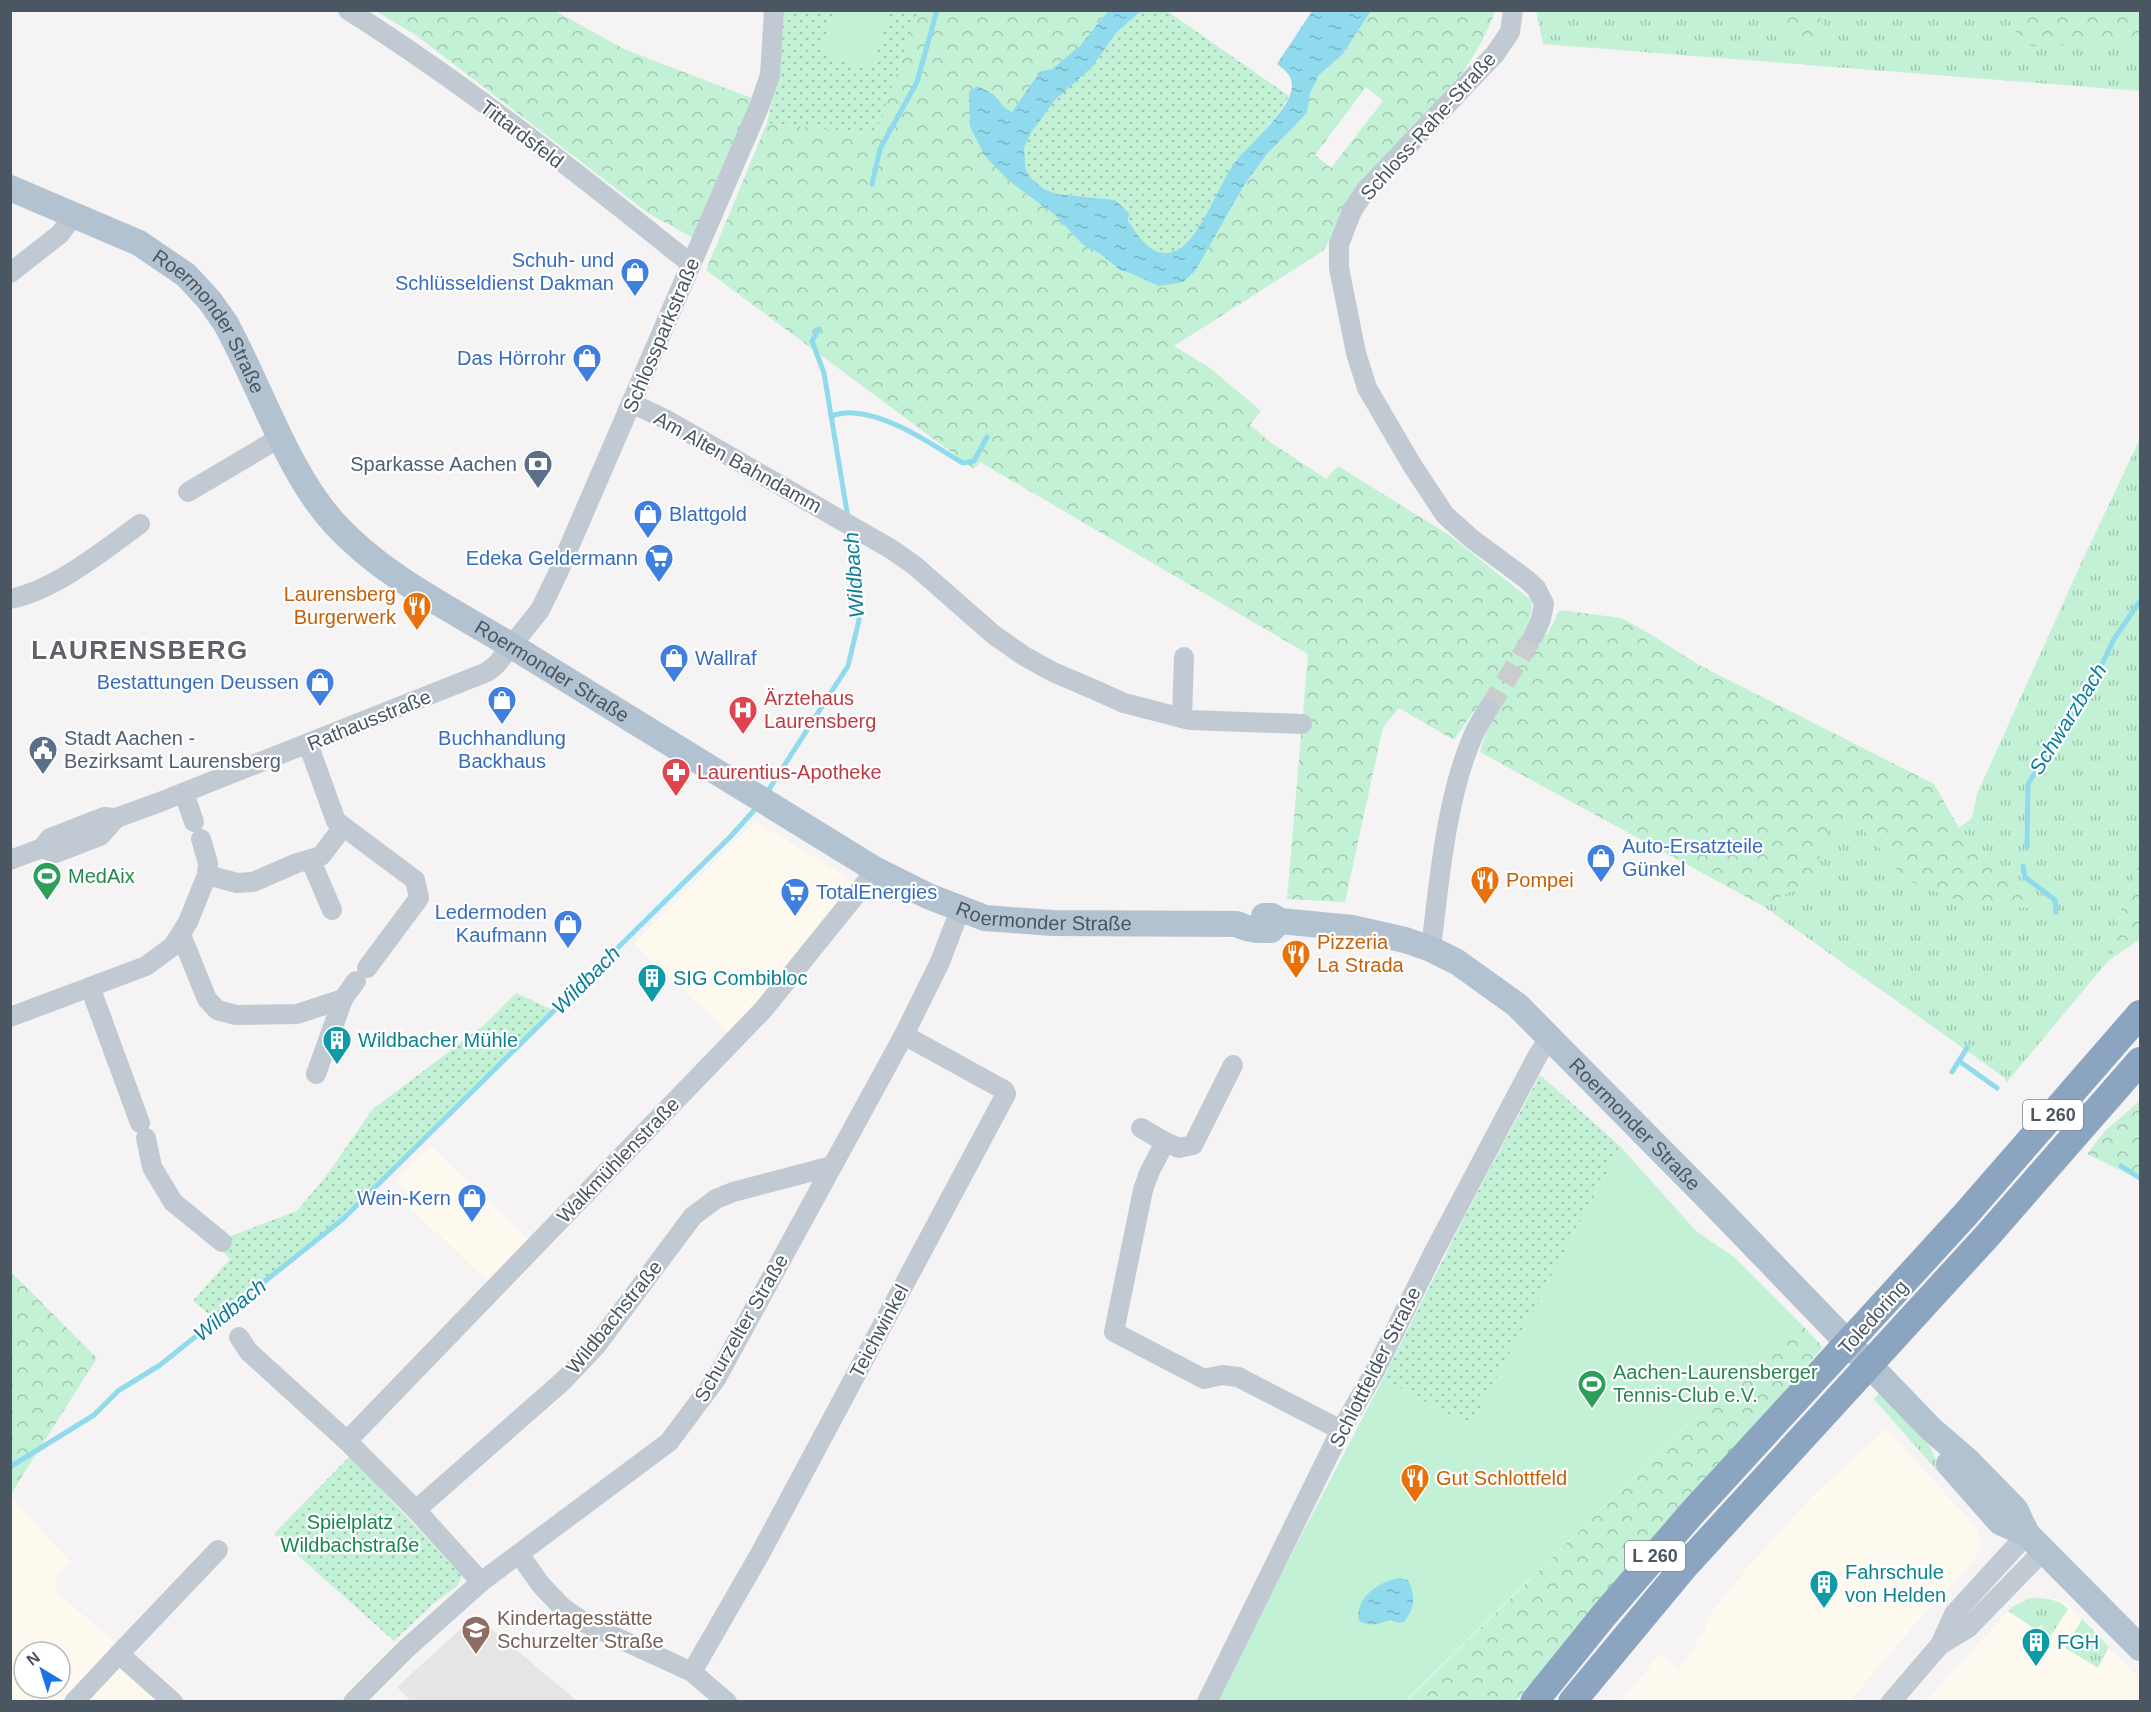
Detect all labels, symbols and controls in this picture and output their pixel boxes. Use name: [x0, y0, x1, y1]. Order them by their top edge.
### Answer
street label: Schloss-Rahe-Straße: [1356, 48, 1500, 204]
street label: Tittardsfeld: [476, 96, 568, 172]
street label: Roermonder Straße: [149, 245, 269, 397]
place label: Schuh- und Schlüsseldienst Dakman: [395, 249, 614, 294]
street label: Schlossparkstraße: [619, 254, 703, 416]
shop icon: Schuh- und Schlüsseldienst Dakman: [619, 256, 651, 298]
shop icon: Das Hörrohr: [571, 342, 603, 384]
place label: Das Hörrohr: [457, 347, 566, 369]
street label: Am Alten Bahndamm: [651, 407, 825, 517]
bank icon: Sparkasse Aachen: [522, 448, 554, 490]
place label: Sparkasse Aachen: [350, 453, 517, 475]
shop icon: Blattgold: [632, 498, 664, 540]
place label: Blattgold: [669, 503, 747, 525]
water label: Wildbach: [839, 531, 868, 619]
supermarket icon: Edeka Geldermann: [643, 542, 675, 584]
place label: Edeka Geldermann: [466, 547, 638, 569]
place label: Laurensberg Burgerwerk: [284, 583, 397, 628]
restaurant icon: Laurensberg Burgerwerk: [401, 590, 433, 632]
street label: Roermonder Straße: [471, 616, 633, 727]
district label: LAURENSBERG: [31, 635, 249, 665]
shop icon: Wallraf: [658, 642, 690, 684]
place label: Wallraf: [695, 647, 757, 669]
water label: Schwarzbach: [2024, 659, 2111, 778]
shop icon: Bestattungen Deussen: [304, 666, 336, 708]
place label: Bestattungen Deussen: [97, 671, 299, 693]
shop icon: Buchhandlung Backhaus: [486, 684, 518, 726]
street label: Rathausstraße: [304, 685, 434, 755]
place label: Ärztehaus Laurensberg: [764, 687, 876, 732]
hospital icon: Ärztehaus Laurensberg: [727, 694, 759, 736]
place label: Stadt Aachen - Bezirksamt Laurensberg: [64, 727, 281, 772]
place label: Buchhandlung Backhaus: [438, 727, 566, 772]
public building icon: Stadt Aachen - Bezirksamt Laurensberg: [27, 734, 59, 776]
pharmacy icon: Laurentius-Apotheke: [660, 756, 692, 798]
place label: Laurentius-Apotheke: [697, 761, 882, 783]
place label: Auto-Ersatzteile Günkel: [1622, 835, 1763, 880]
shop icon: Auto-Ersatzteile Günkel: [1585, 842, 1617, 884]
sports icon: MedAix: [31, 860, 63, 902]
restaurant icon: Pompei: [1469, 864, 1501, 906]
place label: MedAix: [68, 865, 135, 887]
place label: Pompei: [1506, 869, 1574, 891]
supermarket icon: TotalEnergies: [779, 876, 811, 918]
place label: TotalEnergies: [816, 881, 937, 903]
street label: Roermonder Straße: [953, 897, 1132, 934]
place label: Ledermoden Kaufmann: [435, 901, 547, 946]
shop icon: Ledermoden Kaufmann: [552, 908, 584, 950]
place label: Pizzeria La Strada: [1317, 931, 1405, 976]
restaurant icon: Pizzeria La Strada: [1280, 938, 1312, 980]
water label: Wildbach: [547, 941, 624, 1018]
building icon: SIG Combibloc: [636, 962, 668, 1004]
place label: SIG Combibloc: [673, 967, 808, 989]
building icon: Wildbacher Mühle: [321, 1024, 353, 1066]
place label: Wildbacher Mühle: [358, 1029, 518, 1051]
street label: Roermonder Straße: [1565, 1053, 1705, 1195]
street label: Walkmühlenstraße: [552, 1093, 684, 1227]
road number: L 260: [2023, 1100, 2083, 1130]
shop icon: Wein-Kern: [456, 1182, 488, 1224]
place label: Wein-Kern: [357, 1187, 451, 1209]
street label: Schurzelter Straße: [690, 1250, 792, 1406]
street label: Wildbachstraße: [562, 1256, 666, 1378]
water label: Wildbach: [189, 1274, 270, 1346]
street label: Toledoring: [1834, 1275, 1912, 1359]
street label: Teichwinkel: [845, 1281, 913, 1381]
street label: Schlottfelder Straße: [1325, 1283, 1425, 1451]
place label: Aachen-Laurensberger Tennis-Club e.V.: [1613, 1361, 1818, 1406]
sports icon: Aachen-Laurensberger Tennis-Club e.V.: [1576, 1368, 1608, 1410]
restaurant icon: Gut Schlottfeld: [1399, 1462, 1431, 1504]
place label: Gut Schlottfeld: [1436, 1467, 1567, 1489]
park label: Spielplatz Wildbachstraße: [281, 1511, 419, 1556]
road number: L 260: [1625, 1541, 1685, 1571]
place label: Fahrschule von Helden: [1845, 1561, 1946, 1606]
building icon: Fahrschule von Helden: [1808, 1568, 1840, 1610]
place label: Kindertagesstätte Schurzelter Straße: [497, 1607, 664, 1652]
school or university icon: Kindertagesstätte Schurzelter Straße: [460, 1614, 492, 1656]
building icon: FGH: [2020, 1626, 2052, 1668]
place label: FGH: [2057, 1631, 2099, 1653]
north arrow: [12, 1640, 72, 1700]
text: N: [23, 1648, 43, 1669]

